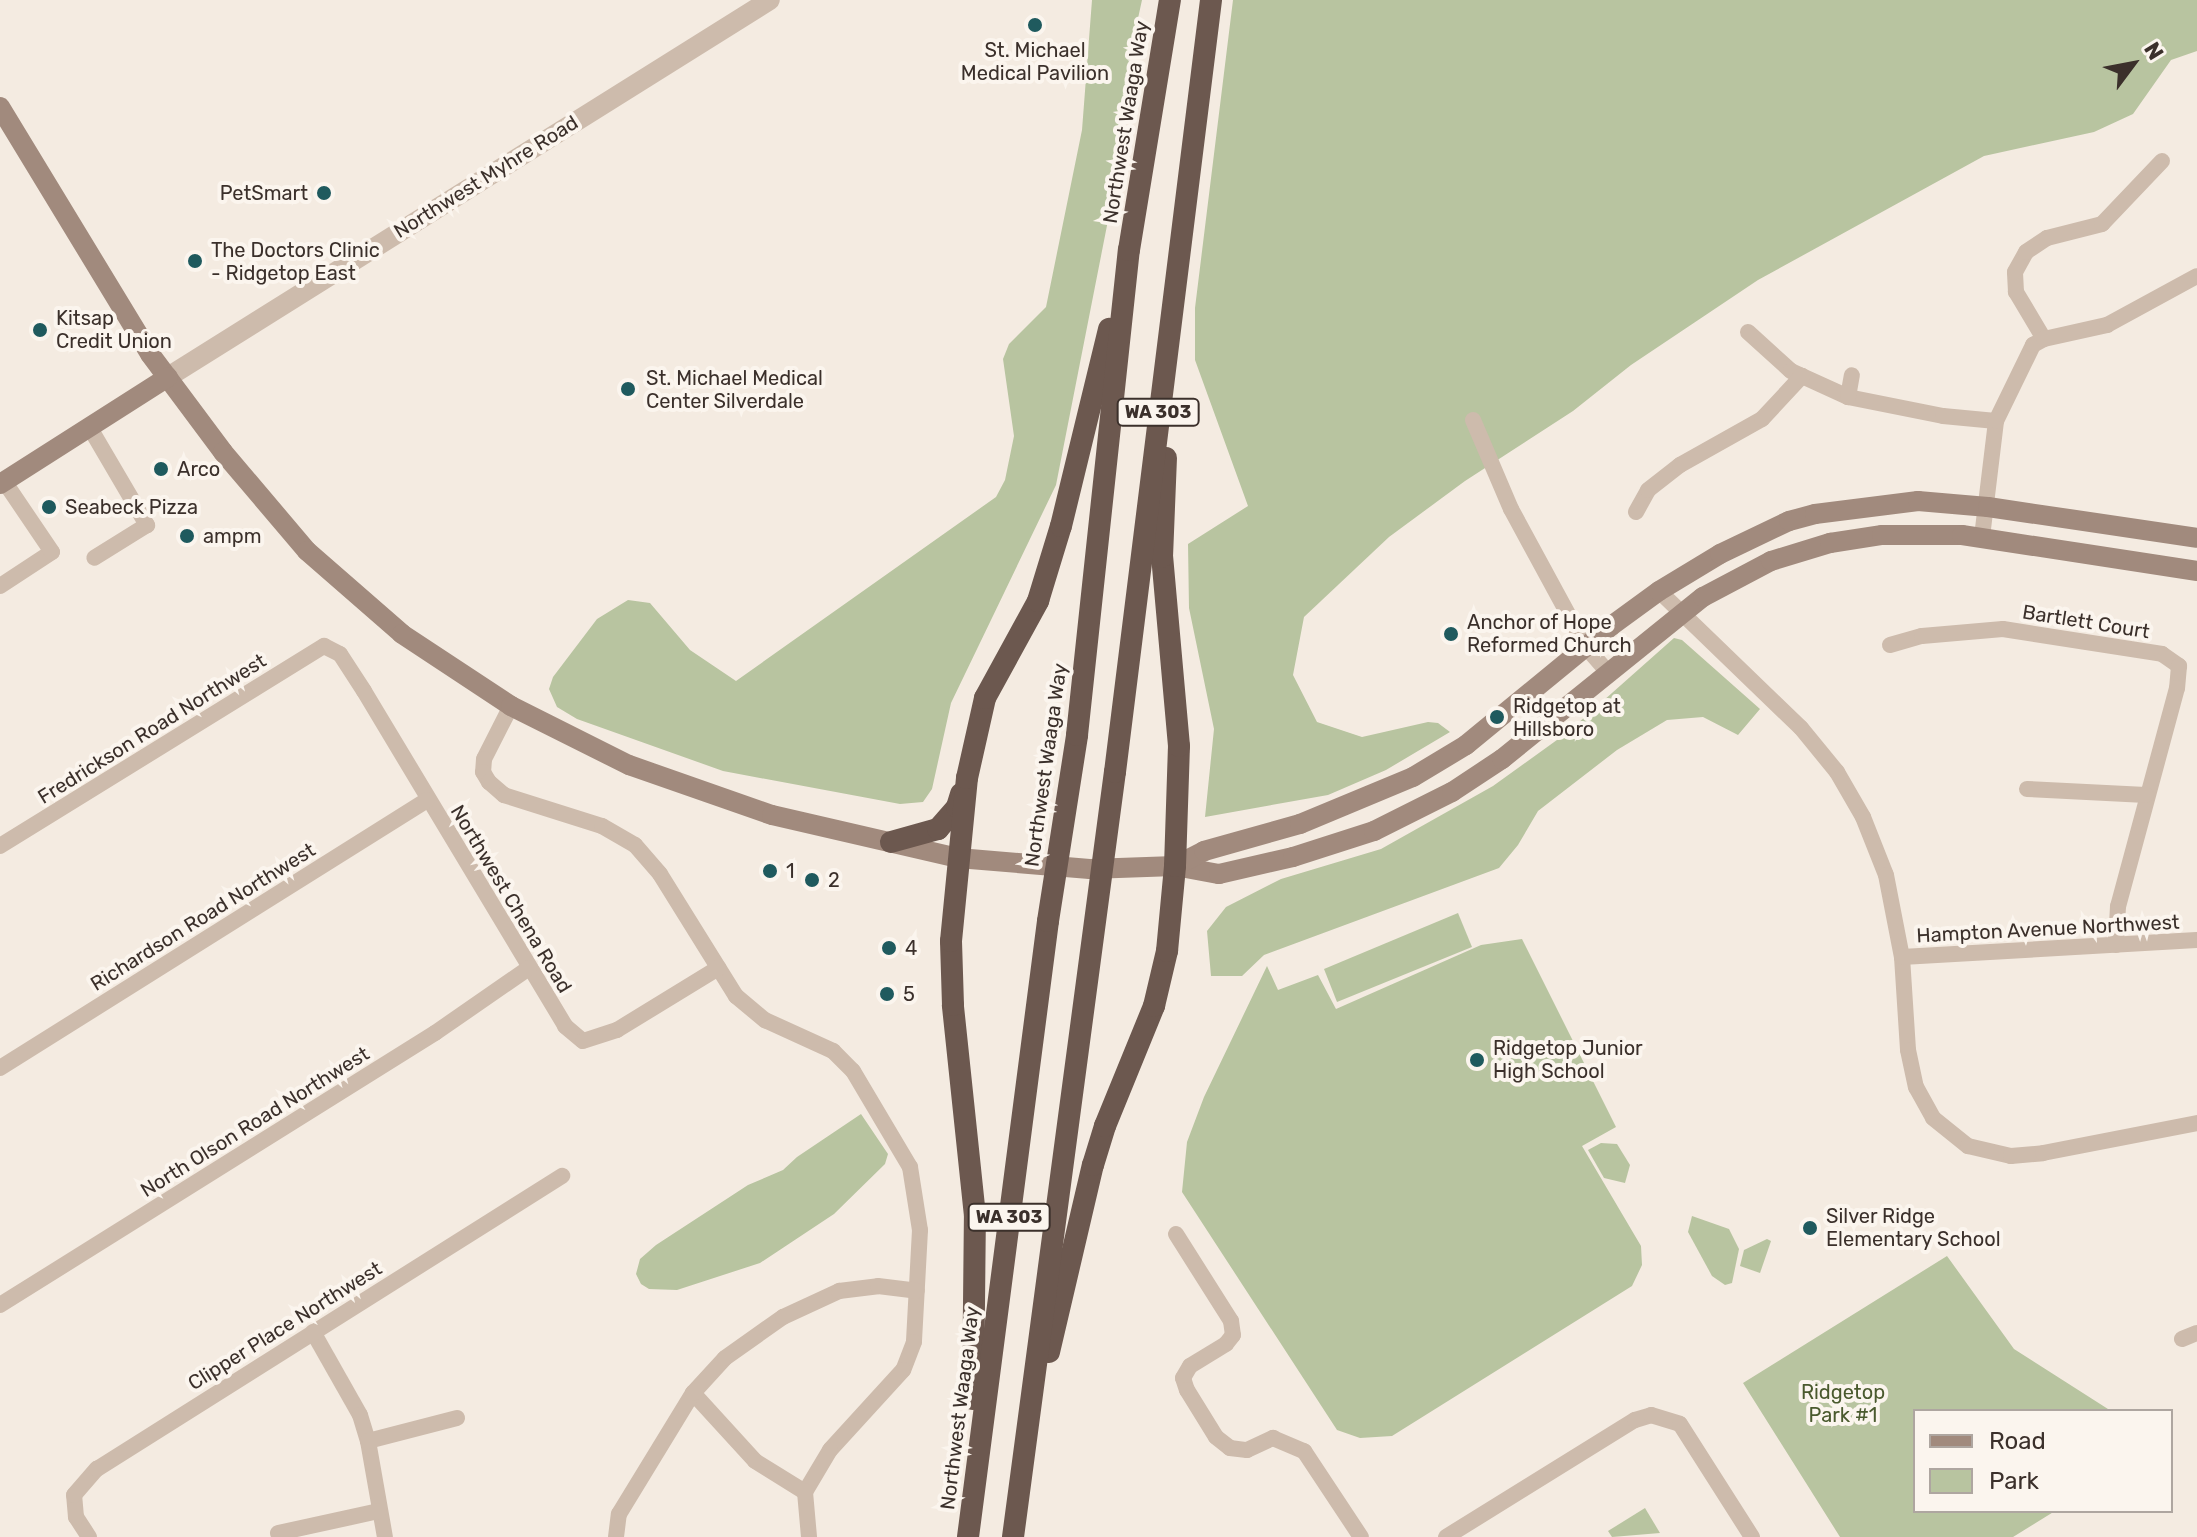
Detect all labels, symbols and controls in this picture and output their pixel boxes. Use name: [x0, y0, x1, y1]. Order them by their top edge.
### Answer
marker: St. Michael Medical Pavilion: [1026, 16, 1044, 34]
street label: Northwest Waaga Way: [1098, 19, 1154, 225]
north arrow: [2093, 24, 2173, 104]
text: N: [2138, 37, 2169, 65]
place label: St. Michael Medical Pavilion: [961, 38, 1109, 85]
street label: Northwest Myhre Road: [389, 110, 583, 244]
place label: PetSmart: [220, 181, 308, 205]
marker: PetSmart: [315, 184, 333, 202]
place label: The Doctors Clinic - Ridgetop East: [211, 238, 380, 285]
marker: The Doctors Clinic - Ridgetop East: [186, 252, 204, 270]
place label: Kitsap Credit Union: [56, 306, 172, 353]
marker: Kitsap Credit Union: [31, 321, 49, 339]
place label: St. Michael Medical Center Silverdale: [646, 366, 823, 413]
marker: St. Michael Medical Center Silverdale: [617, 378, 639, 400]
road number: WA 303: [1116, 398, 1200, 426]
place label: Arco: [177, 457, 220, 481]
marker: Arco: [152, 460, 170, 478]
place label: Seabeck Pizza: [65, 495, 198, 519]
marker: Seabeck Pizza: [40, 498, 58, 516]
place label: ampm: [203, 524, 262, 548]
marker: ampm: [178, 527, 196, 545]
street label: Bartlett Court: [2021, 600, 2151, 644]
place label: Anchor of Hope Reformed Church: [1467, 610, 1632, 657]
marker: Anchor of Hope Reformed Church: [1442, 625, 1460, 643]
street label: Fredrickson Road Northwest: [34, 649, 270, 809]
street label: Northwest Waaga Way: [1020, 661, 1072, 869]
place label: Ridgetop at Hillsboro: [1513, 694, 1621, 741]
marker: Ridgetop at Hillsboro: [1488, 708, 1506, 726]
street label: Northwest Chena Road: [445, 801, 577, 997]
street label: Richardson Road Northwest: [86, 838, 320, 996]
place label: 1: [786, 859, 795, 883]
marker: 1: [761, 862, 779, 880]
place label: 2: [828, 868, 840, 892]
marker: 2: [803, 871, 821, 889]
street label: Hampton Avenue Northwest: [1916, 910, 2180, 948]
place label: 4: [905, 936, 917, 960]
marker: 4: [880, 939, 898, 957]
place label: 5: [903, 982, 915, 1006]
marker: 5: [878, 985, 896, 1003]
place label: Ridgetop Junior High School: [1493, 1036, 1643, 1083]
street label: North Olson Road Northwest: [136, 1042, 374, 1202]
marker: Ridgetop Junior High School: [1468, 1051, 1486, 1069]
road number: WA 303: [967, 1203, 1051, 1231]
place label: Silver Ridge Elementary School: [1826, 1204, 2001, 1251]
marker: Silver Ridge Elementary School: [1801, 1219, 1819, 1237]
street label: Clipper Place Northwest: [184, 1256, 386, 1396]
street label: Northwest Waaga Way: [936, 1304, 984, 1512]
park label: Ridgetop Park #1: [1801, 1381, 1885, 1428]
legend: [1913, 1409, 2173, 1513]
text: Road: [1989, 1427, 2046, 1455]
text: Park: [1989, 1467, 2039, 1495]

